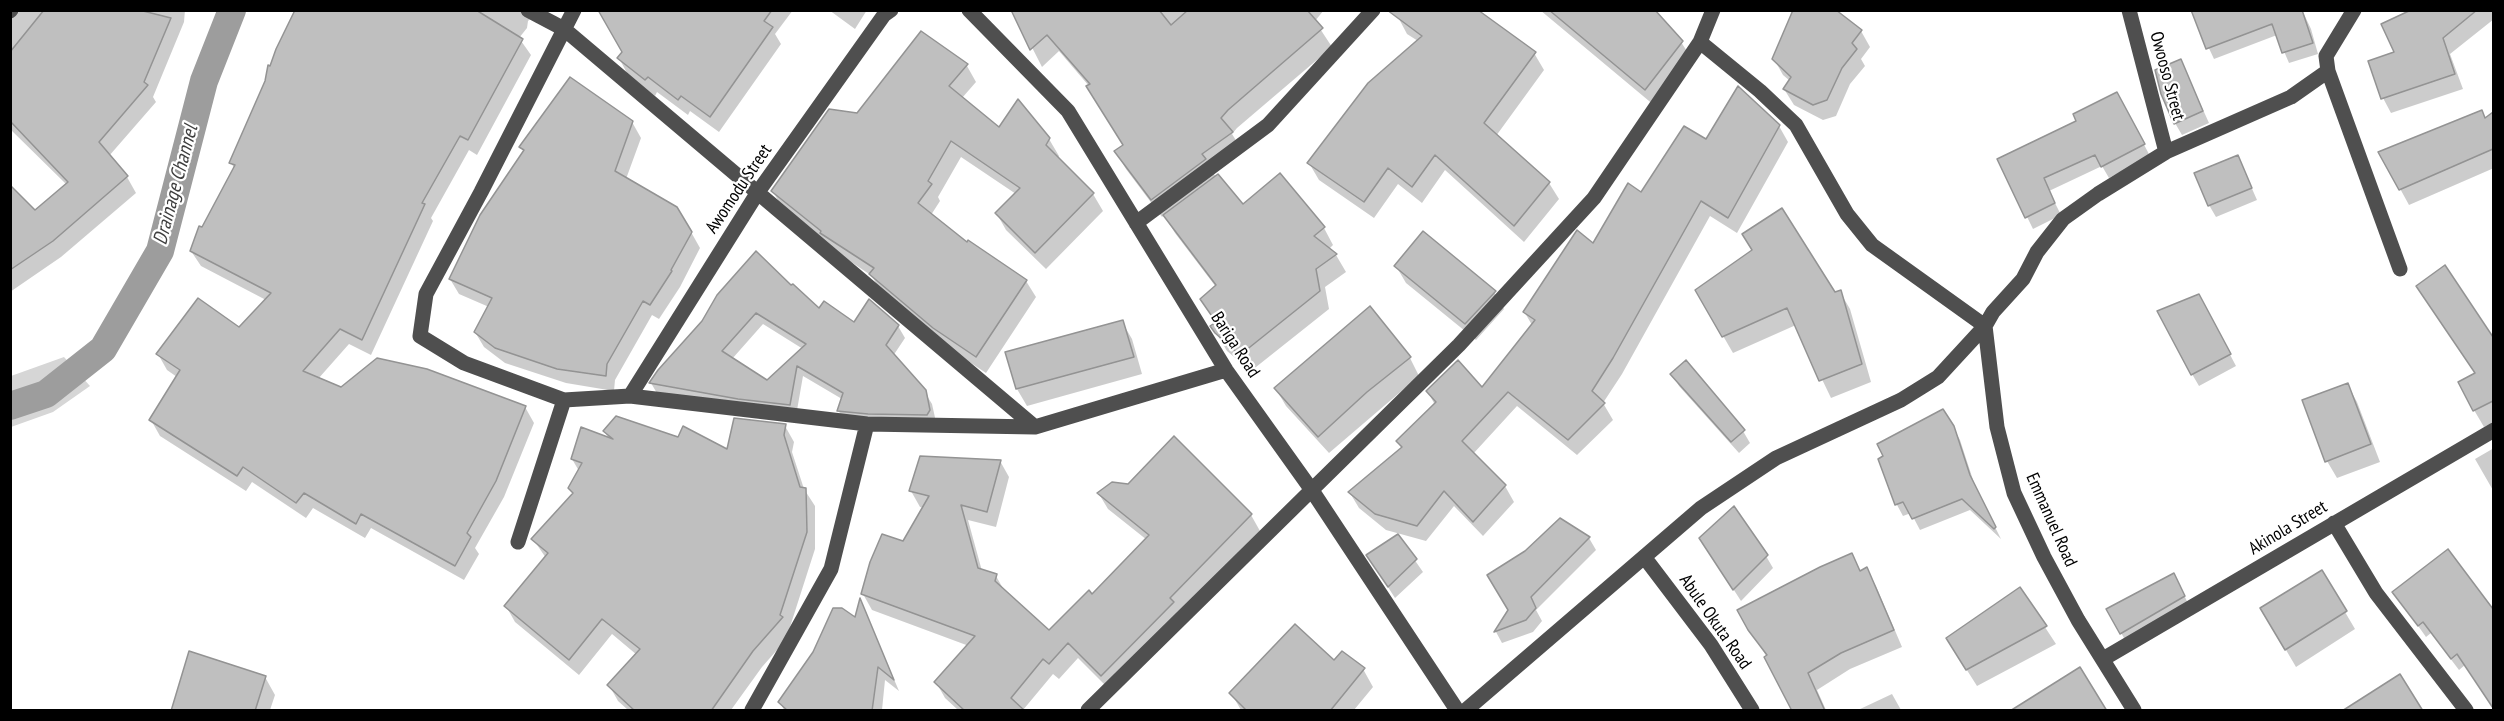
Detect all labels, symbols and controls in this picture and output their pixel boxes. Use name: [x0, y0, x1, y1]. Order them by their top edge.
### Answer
street label: Owooso Street: [2145, 29, 2189, 123]
water label: Drainage Channel: [149, 123, 203, 247]
street label: Awomodu Street: [701, 140, 777, 238]
street label: Bariga Road: [1206, 308, 1264, 382]
street label: Emmanuel Road: [2021, 470, 2081, 570]
street label: Akinola Street: [2245, 496, 2331, 560]
street label: Abule Okuta Road: [1674, 570, 1756, 674]

